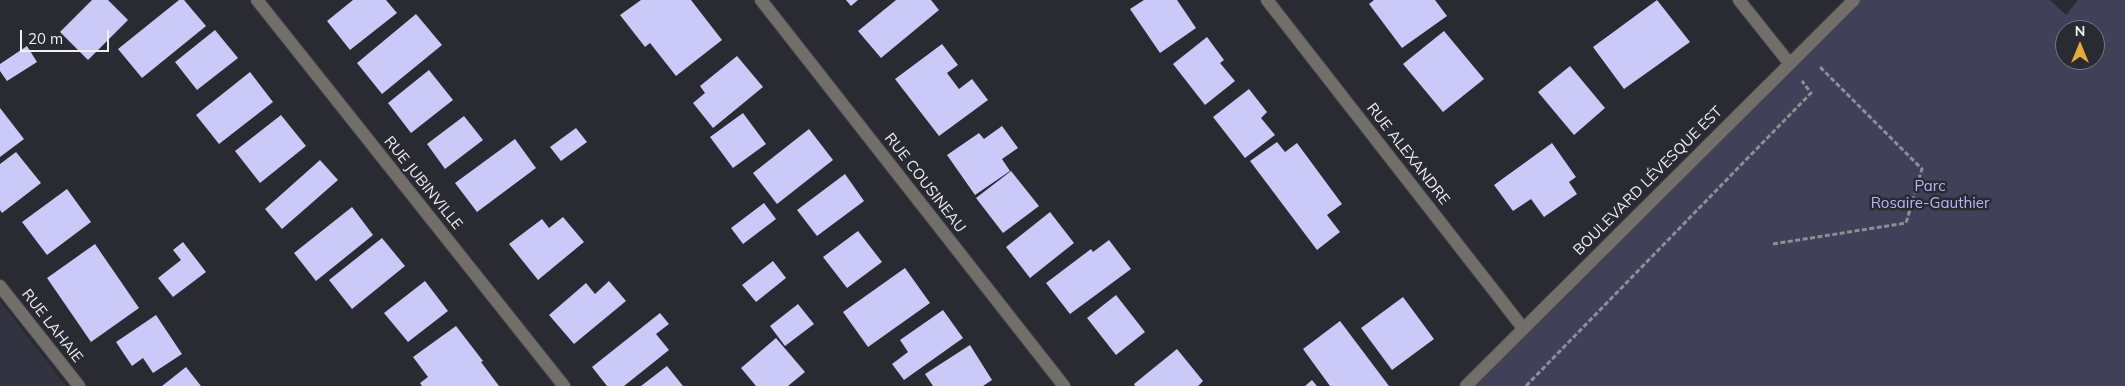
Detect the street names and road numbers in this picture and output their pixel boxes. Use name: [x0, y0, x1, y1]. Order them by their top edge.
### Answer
street label: RUE ALEXANDRE: [1363, 100, 1453, 208]
street label: BOULEVARD LÉVESQUE EST: [1570, 103, 1726, 259]
street label: RUE COUSINEAU: [881, 130, 969, 236]
street label: RUE JUBINVILLE: [380, 133, 466, 233]
street label: RUE LAHAIE: [18, 286, 86, 366]

